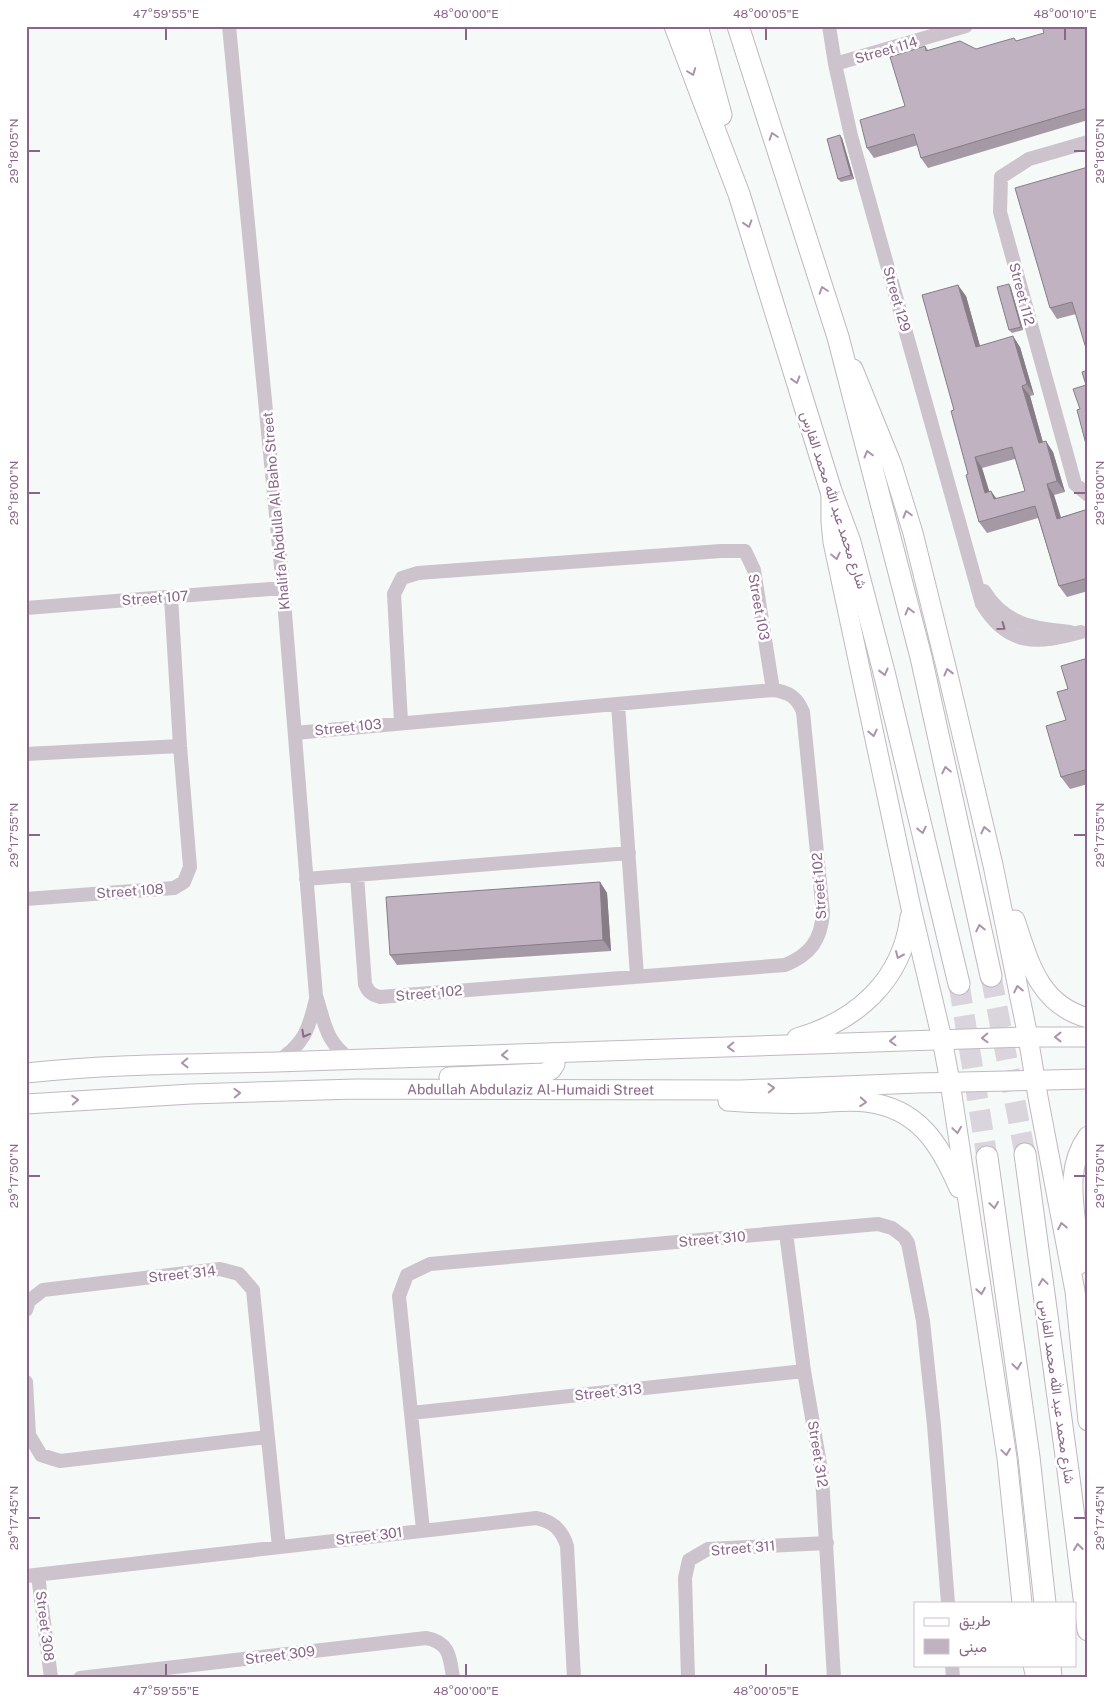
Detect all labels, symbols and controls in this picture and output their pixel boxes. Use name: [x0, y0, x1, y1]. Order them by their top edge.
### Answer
text: 47°59'55"E: [133, 7, 199, 21]
text: 48°00'00"E: [433, 7, 499, 21]
text: 48°00'05"E: [733, 7, 799, 21]
text: 48°00'10"E: [1033, 7, 1097, 21]
street label: Street 114: [853, 33, 919, 67]
one-way arrow: [686, 67, 697, 76]
text: 29°18'05"N: [7, 118, 21, 184]
text: 29°18'05"N: [1093, 118, 1107, 184]
one-way arrow: [769, 132, 779, 140]
one-way arrow: [743, 220, 753, 228]
street label: Street 112: [1006, 261, 1038, 327]
street label: Street 129: [880, 265, 914, 334]
one-way arrow: [819, 287, 829, 295]
one-way arrow: [791, 375, 801, 383]
street label: شارع محمد عبد الله محمد الفارس: [795, 409, 870, 592]
street label: Khalifa Abdulla Al Baho Street: [259, 411, 293, 611]
one-way arrow: [864, 451, 874, 459]
text: 29°18'00"N: [7, 461, 21, 525]
text: 29°18'00"N: [1093, 461, 1107, 525]
one-way arrow: [903, 511, 913, 519]
one-way arrow: [830, 552, 841, 561]
street label: Street 103: [745, 572, 773, 642]
street label: Street 107: [121, 588, 189, 608]
one-way arrow: [904, 607, 915, 616]
one-way arrow: [996, 621, 1006, 630]
one-way arrow: [878, 667, 889, 676]
one-way arrow: [943, 667, 954, 676]
street label: Street 103: [314, 716, 382, 738]
one-way arrow: [867, 728, 878, 737]
one-way arrow: [941, 765, 952, 774]
text: 29°17'55"N: [7, 803, 21, 867]
text: 29°17'55"N: [1093, 803, 1107, 867]
one-way arrow: [916, 825, 927, 834]
one-way arrow: [980, 825, 991, 834]
street label: Street 102: [809, 852, 829, 920]
street label: Street 108: [96, 881, 164, 901]
one-way arrow: [976, 924, 986, 933]
one-way arrow: [895, 950, 906, 959]
street label: Street 102: [395, 982, 463, 1004]
one-way arrow: [1013, 984, 1024, 993]
one-way arrow: [301, 1029, 311, 1038]
one-way arrow: [1054, 1032, 1062, 1042]
one-way arrow: [981, 1033, 988, 1043]
one-way arrow: [889, 1036, 897, 1047]
one-way arrow: [726, 1042, 734, 1053]
one-way arrow: [500, 1049, 508, 1060]
one-way arrow: [180, 1058, 188, 1069]
street label: Abdullah Abdulaziz Al-Humaidi Street: [407, 1081, 654, 1098]
one-way arrow: [768, 1083, 776, 1094]
one-way arrow: [233, 1087, 241, 1098]
one-way arrow: [71, 1095, 79, 1106]
one-way arrow: [860, 1097, 868, 1108]
one-way arrow: [951, 1126, 961, 1135]
text: 29°17'50"N: [7, 1144, 21, 1208]
text: 29°17'50"N: [1093, 1144, 1107, 1208]
one-way arrow: [988, 1201, 999, 1209]
one-way arrow: [1058, 1222, 1068, 1230]
street label: Street 310: [678, 1228, 746, 1250]
street label: Street 314: [148, 1262, 217, 1285]
one-way arrow: [1038, 1277, 1048, 1286]
one-way arrow: [976, 1287, 986, 1295]
street label: شارع محمد عبد الله محمد الفارس: [1033, 1299, 1078, 1485]
one-way arrow: [1011, 1362, 1021, 1370]
street label: Street 313: [574, 1380, 643, 1403]
street label: Street 312: [805, 1420, 831, 1488]
one-way arrow: [1000, 1448, 1011, 1456]
text: 29°17'45"N: [7, 1486, 21, 1550]
text: 29°17'45"N: [1093, 1486, 1107, 1550]
street label: Street 301: [335, 1524, 403, 1548]
street label: Street 311: [710, 1537, 776, 1559]
one-way arrow: [1073, 1543, 1084, 1551]
street label: Street 308: [33, 1590, 57, 1662]
legend: [914, 1602, 1076, 1666]
text: طريق: [959, 1612, 991, 1631]
text: مبنى: [959, 1638, 987, 1657]
street label: Street 309: [244, 1643, 316, 1667]
text: 47°59'55"E: [133, 1684, 199, 1698]
text: 48°00'00"E: [433, 1684, 499, 1698]
text: 48°00'05"E: [733, 1684, 799, 1698]

